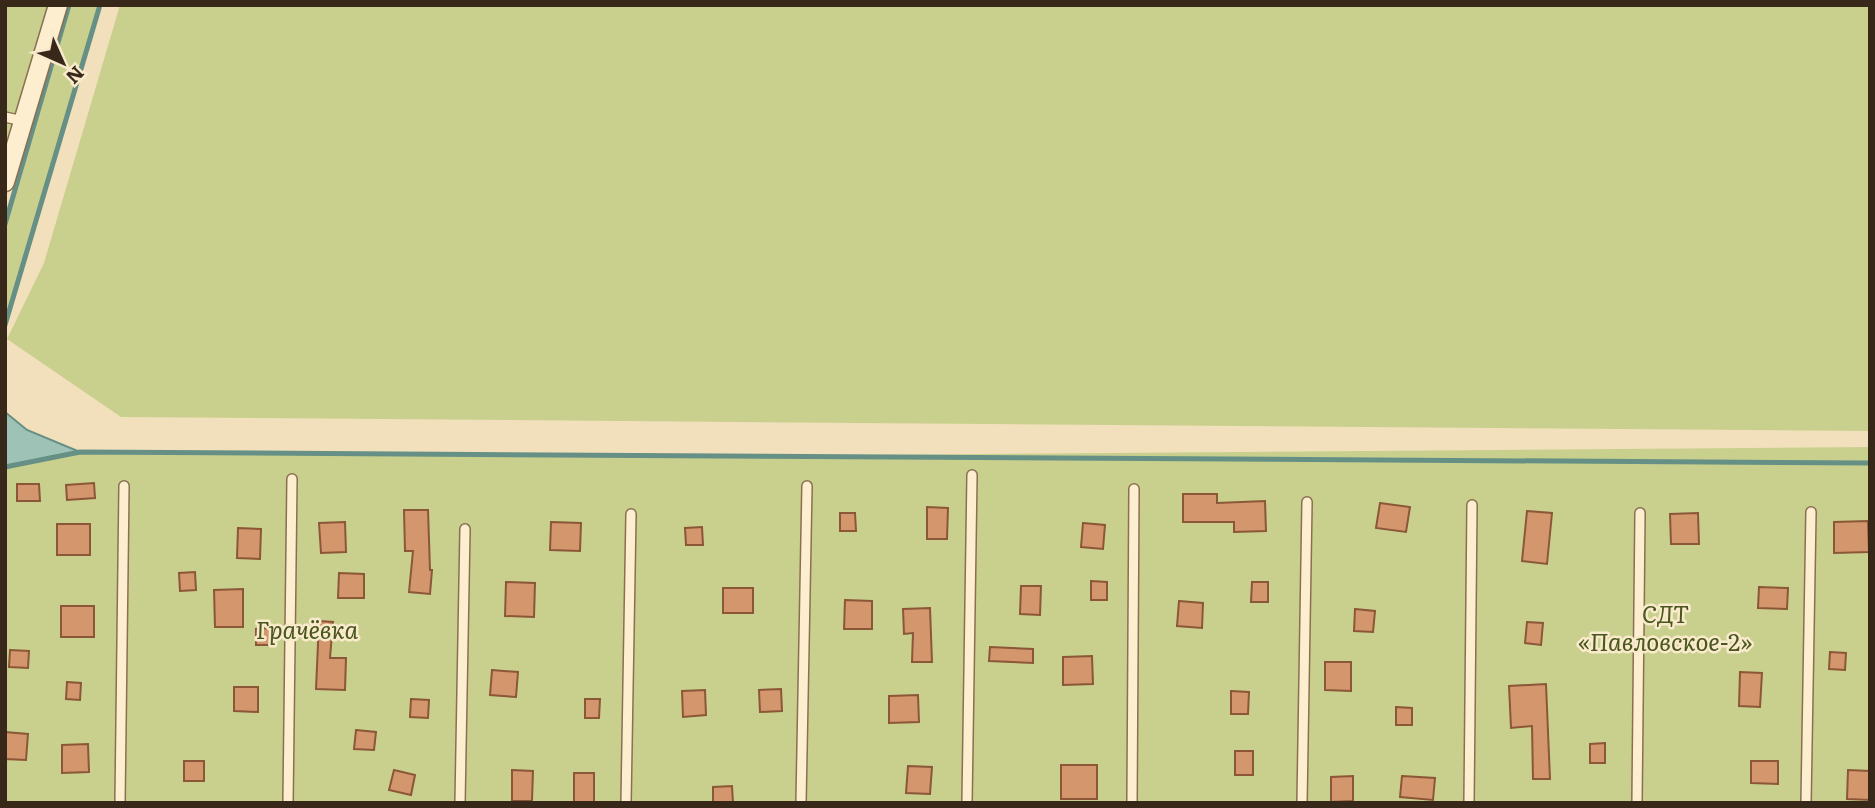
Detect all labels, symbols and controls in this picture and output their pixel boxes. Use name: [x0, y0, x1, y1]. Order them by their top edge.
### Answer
north arrow: [28, 28, 98, 98]
text: N: [60, 60, 91, 91]
park label: СДТ «Павловское-2»: [1578, 595, 1752, 658]
park label: Грачёвка: [256, 611, 359, 646]

